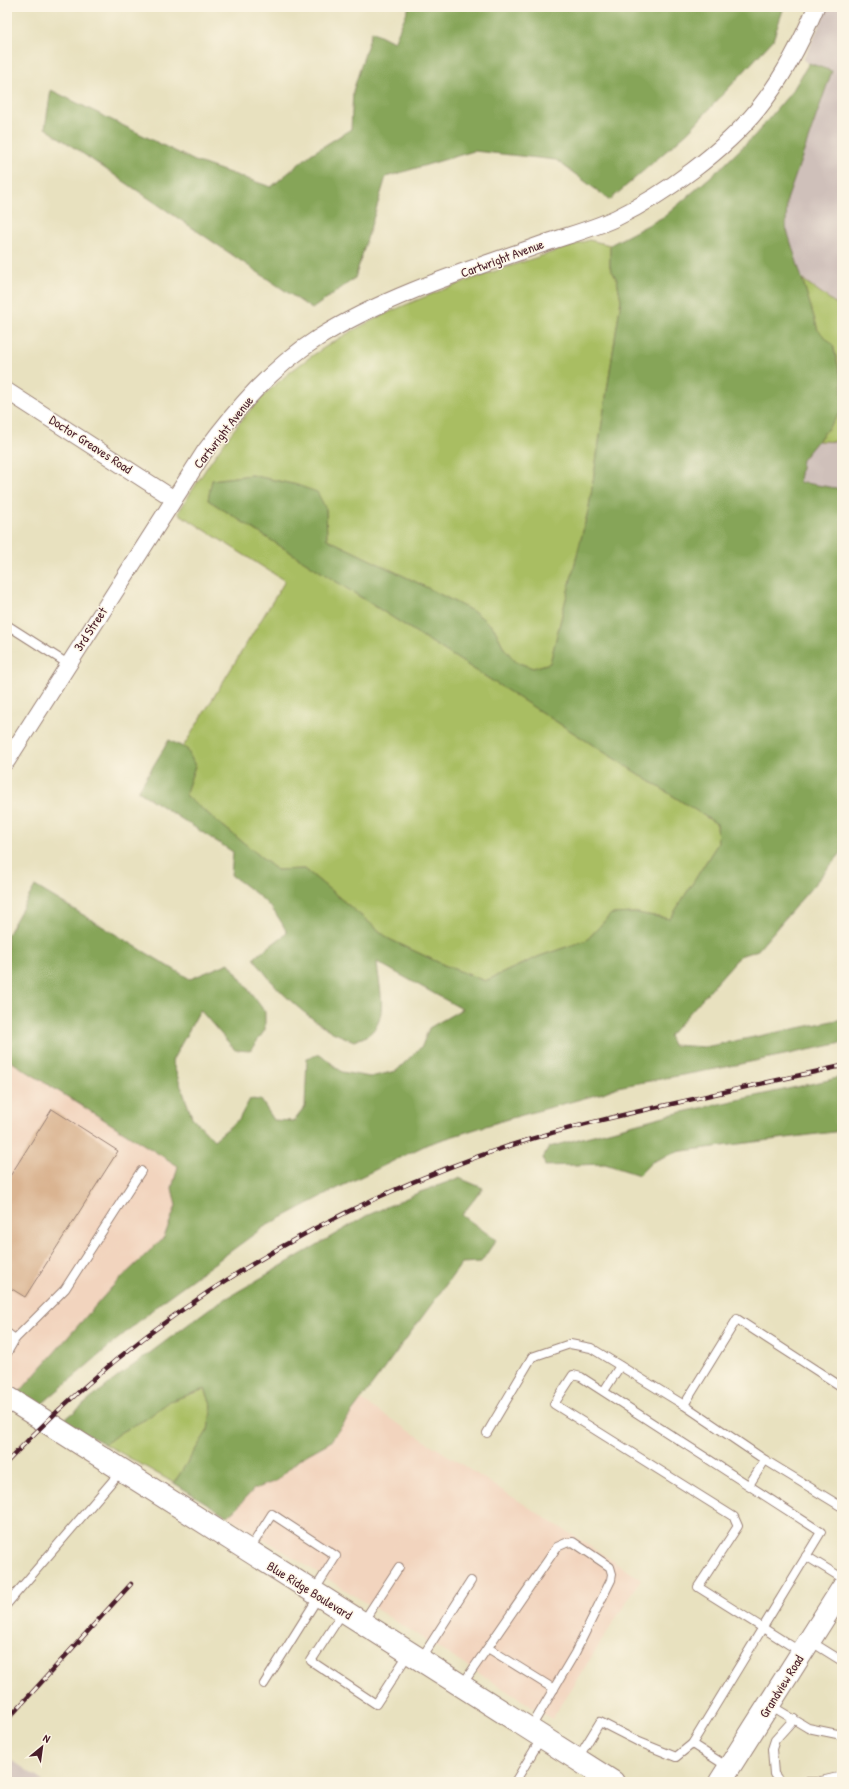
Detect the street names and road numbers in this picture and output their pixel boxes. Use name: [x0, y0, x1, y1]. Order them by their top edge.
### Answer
street label: Cartwright Avenue: [458, 235, 546, 281]
street label: Cartwright Avenue: [189, 392, 257, 472]
street label: Doctor Greaves Road: [46, 410, 136, 478]
street label: 3rd Street: [69, 603, 111, 655]
street label: Blue Ridge Boulevard: [264, 1557, 356, 1623]
street label: Grandview Road: [755, 1651, 807, 1721]

